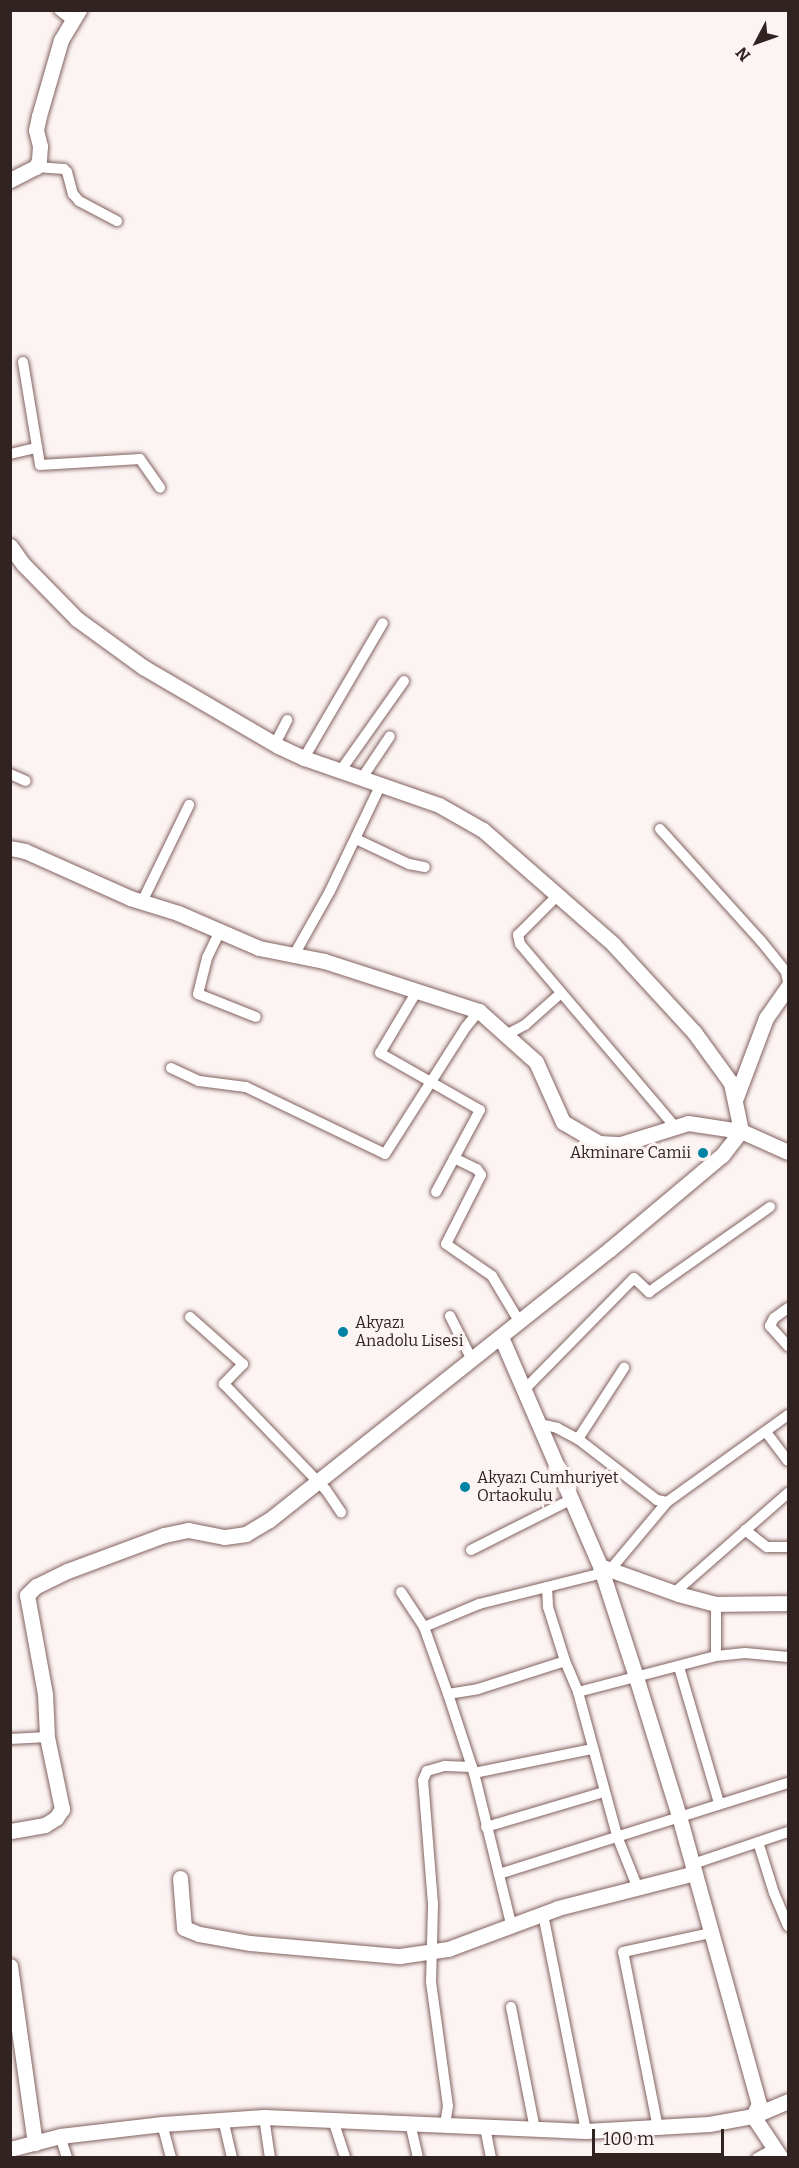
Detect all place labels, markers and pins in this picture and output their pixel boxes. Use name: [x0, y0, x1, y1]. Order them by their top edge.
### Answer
place label: Akminare Camii: [570, 1143, 691, 1163]
marker: Akminare Camii: [696, 1146, 710, 1160]
place label: Akyazı Anadolu Lisesi: [355, 1313, 463, 1351]
marker: Akyazı Anadolu Lisesi: [336, 1325, 350, 1339]
place label: Akyazı Cumhuriyet Ortaokulu: [477, 1468, 619, 1506]
marker: Akyazı Cumhuriyet Ortaokulu: [458, 1480, 472, 1494]

